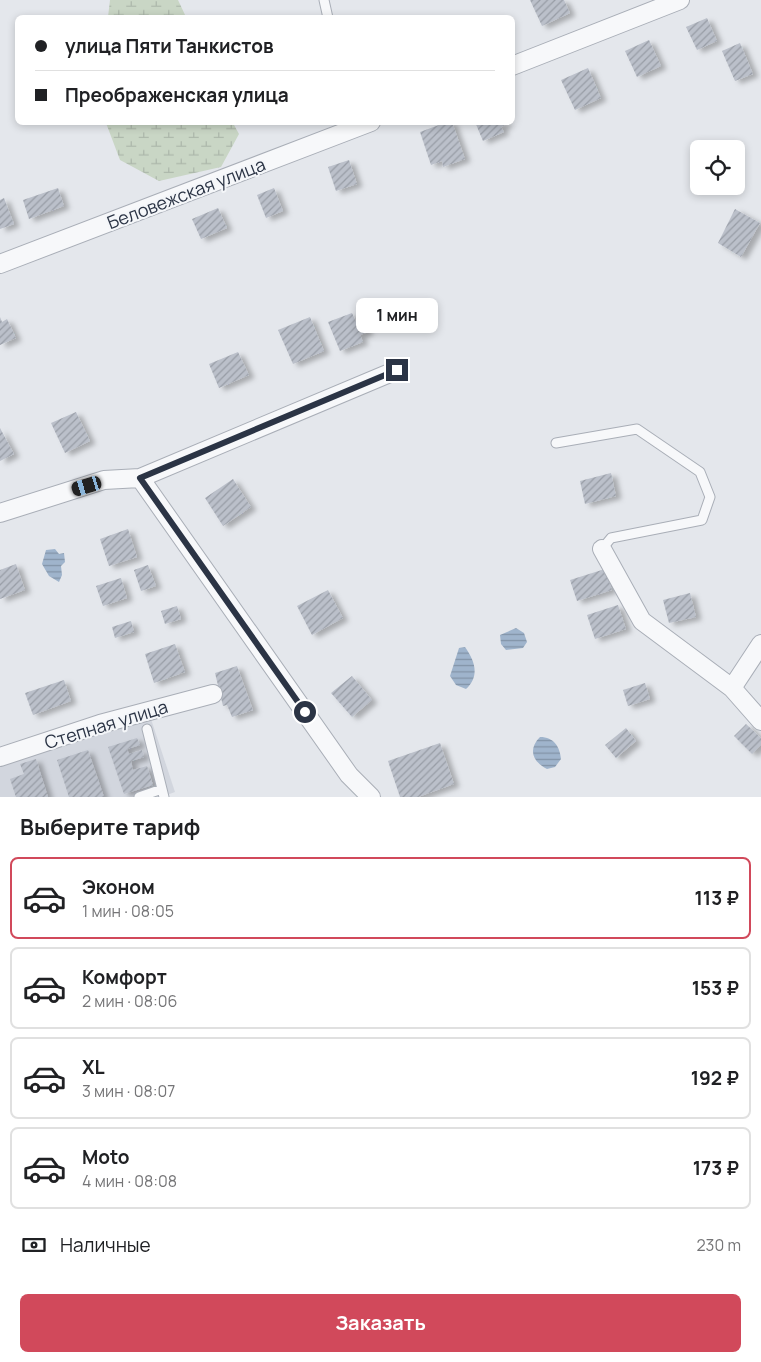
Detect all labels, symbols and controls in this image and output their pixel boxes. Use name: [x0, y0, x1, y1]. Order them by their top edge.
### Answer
text: улица Пяти Танкистов: [65, 33, 274, 59]
text: Преображенская улица: [65, 82, 289, 108]
map controls: [690, 140, 745, 195]
button: locate: [690, 140, 745, 195]
street label: Беловежская улица: [103, 152, 269, 234]
callout: 1 мин: [356, 298, 438, 332]
text: 1 мин: [376, 304, 418, 326]
route end: [386, 359, 408, 381]
car: [70, 474, 103, 498]
street label: Степная улица: [41, 694, 171, 754]
route start: [294, 701, 316, 723]
text: Выберите тариф: [20, 812, 200, 842]
text: Эконом: [82, 874, 155, 900]
icon: car: [22, 876, 67, 921]
text: 113 ₽: [694, 885, 739, 911]
text: 1 мин · 08:05: [82, 900, 174, 922]
text: Комфорт: [82, 964, 167, 990]
icon: car: [22, 966, 67, 1011]
text: 153 ₽: [692, 975, 739, 1001]
text: 2 мин · 08:06: [82, 990, 178, 1012]
text: XL: [82, 1054, 105, 1080]
icon: car: [22, 1056, 67, 1101]
text: 192 ₽: [691, 1065, 739, 1091]
text: 3 мин · 08:07: [82, 1080, 175, 1102]
text: Moto: [82, 1144, 129, 1170]
icon: car: [22, 1146, 67, 1191]
text: 173 ₽: [693, 1155, 739, 1181]
text: 4 мин · 08:08: [82, 1170, 177, 1192]
icon: cash: [20, 1231, 48, 1259]
text: Наличные: [60, 1232, 151, 1258]
text: 230 m: [697, 1234, 741, 1256]
button: Заказать: [20, 1294, 741, 1352]

